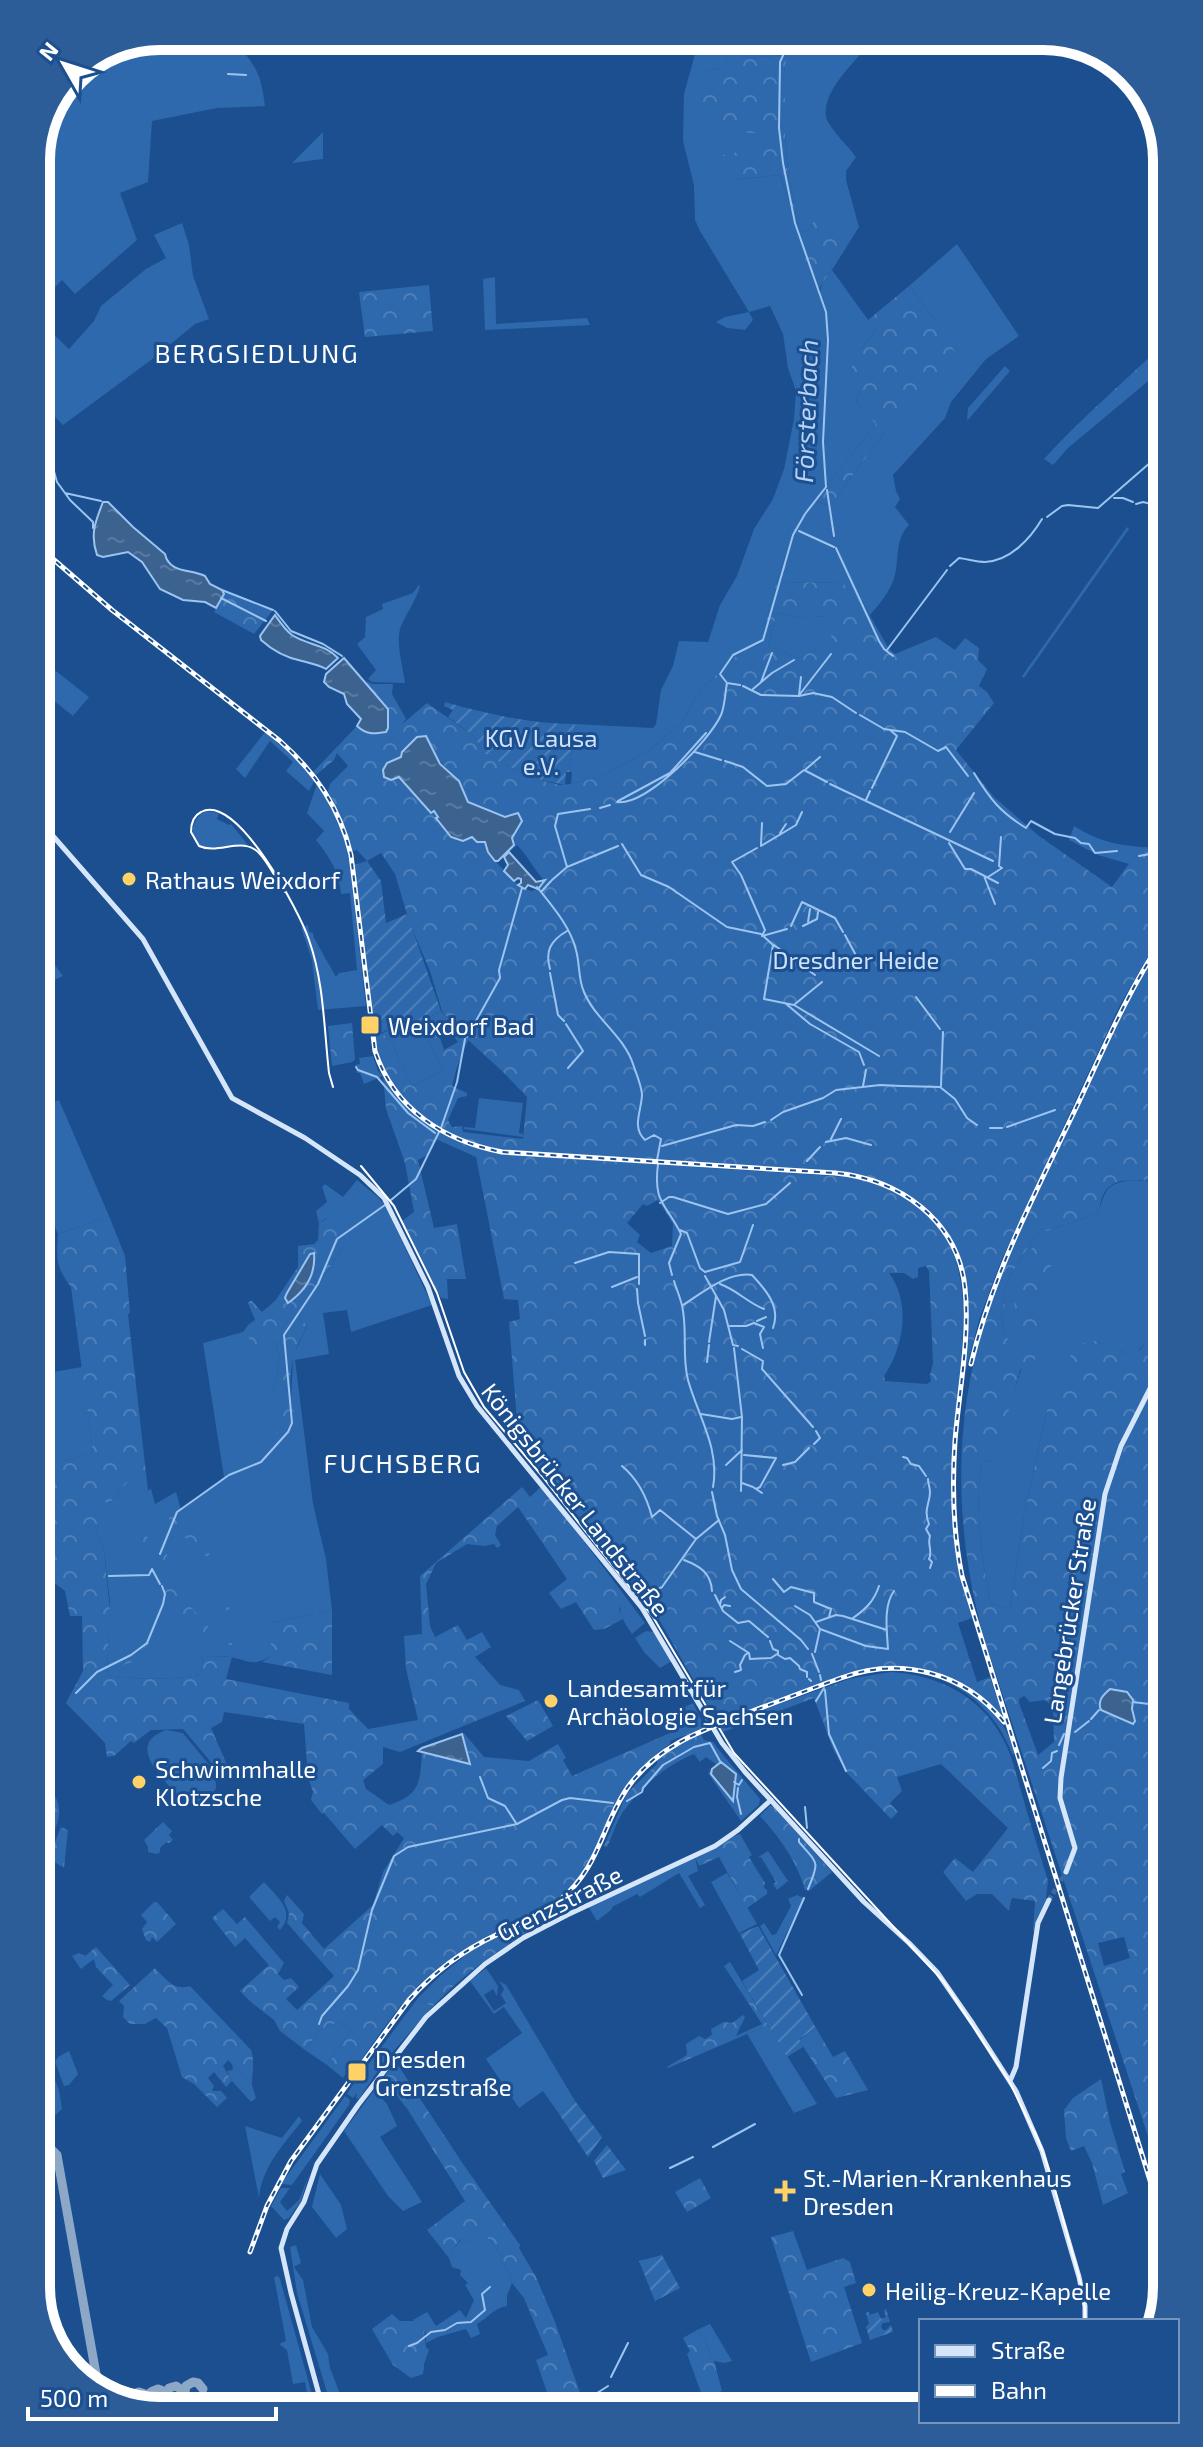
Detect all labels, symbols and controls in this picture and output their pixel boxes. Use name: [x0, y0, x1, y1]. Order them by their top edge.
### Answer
north arrow: [24, 24, 104, 104]
text: N: [33, 36, 63, 65]
district label: BERGSIEDLUNG: [154, 337, 360, 368]
water label: Försterbach: [787, 339, 823, 483]
park label: KGV Lausa e.V.: [485, 723, 597, 780]
place label: Rathaus Weixdorf: [145, 865, 341, 894]
marker: Rathaus Weixdorf: [120, 870, 138, 888]
park label: Dresdner Heide: [773, 945, 939, 974]
place label: Weixdorf Bad: [388, 1011, 534, 1040]
marker: Weixdorf Bad: [359, 1014, 381, 1036]
street label: Königsbrücker Landstraße: [476, 1377, 676, 1621]
district label: FUCHSBERG: [323, 1447, 483, 1478]
street label: Langebrücker Straße: [1037, 1496, 1101, 1726]
place label: Landesamt für Archäologie Sachsen: [567, 1673, 793, 1730]
marker: Landesamt für Archäologie Sachsen: [542, 1692, 560, 1710]
place label: Schwimmhalle Klotzsche: [155, 1754, 316, 1811]
marker: Schwimmhalle Klotzsche: [130, 1773, 148, 1791]
street label: Grenzstraße: [492, 1859, 626, 1947]
place label: Dresden Grenzstraße: [375, 2044, 512, 2101]
marker: Dresden Grenzstraße: [346, 2061, 368, 2083]
place label: St.-Marien-Krankenhaus Dresden: [803, 2163, 1072, 2220]
marker: St.-Marien-Krankenhaus Dresden: [774, 2180, 796, 2202]
place label: Heilig-Kreuz-Kapelle: [885, 2276, 1111, 2305]
marker: Heilig-Kreuz-Kapelle: [860, 2281, 878, 2299]
legend: [919, 2319, 1179, 2423]
text: Straße: [991, 2335, 1065, 2364]
scale bar: [28, 2371, 276, 2421]
text: Bahn: [991, 2375, 1047, 2404]
text: 500 m: [40, 2383, 108, 2412]

